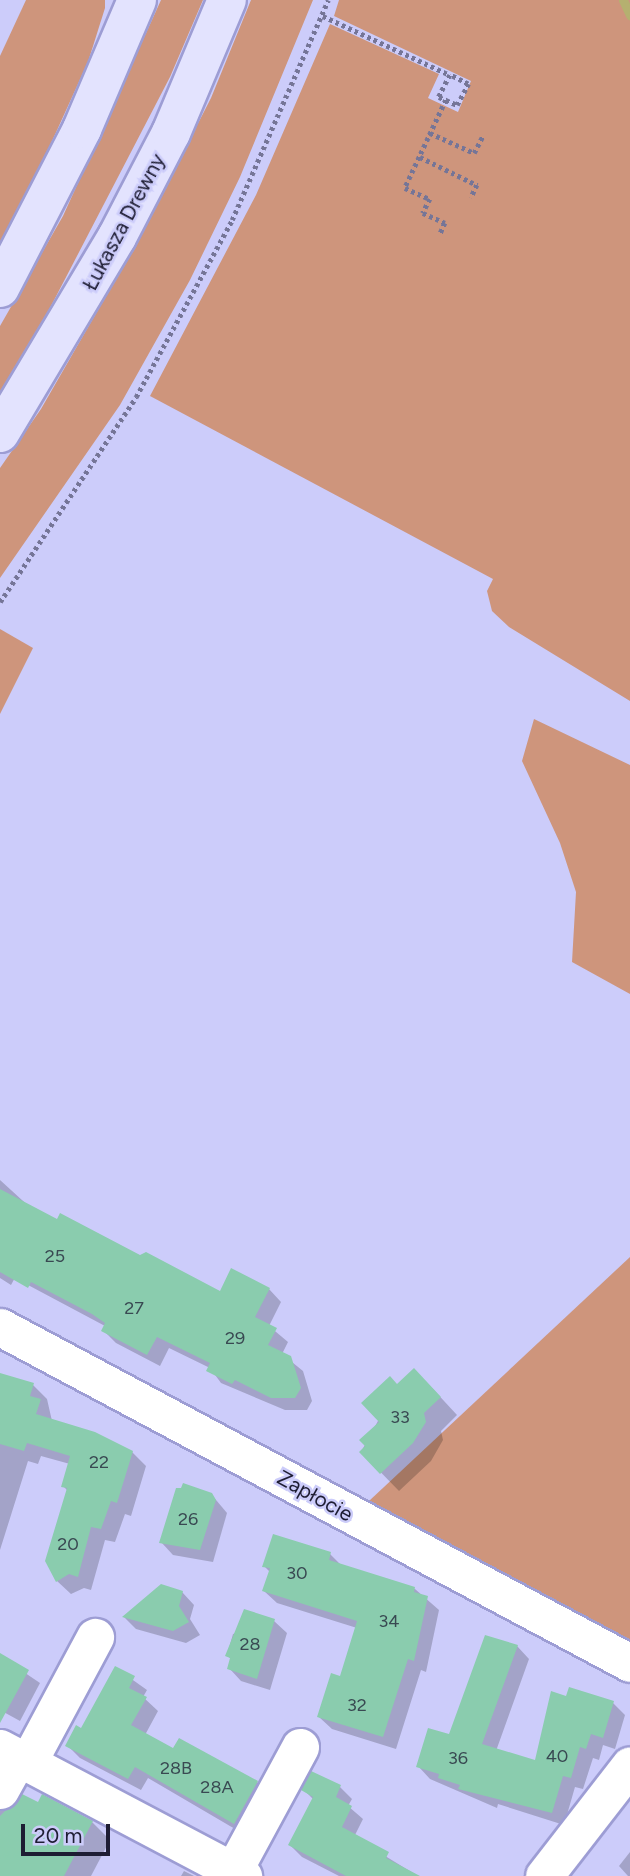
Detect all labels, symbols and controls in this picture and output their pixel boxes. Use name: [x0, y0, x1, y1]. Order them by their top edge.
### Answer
street label: Łukasza Drewny: [77, 149, 171, 295]
house number: 25: [45, 1245, 65, 1267]
house number: 27: [124, 1297, 144, 1319]
house number: 29: [225, 1327, 245, 1349]
house number: 33: [390, 1406, 410, 1428]
house number: 22: [89, 1451, 109, 1473]
street label: Zapłocie: [273, 1465, 357, 1527]
house number: 26: [178, 1508, 198, 1530]
house number: 20: [57, 1533, 79, 1555]
house number: 30: [286, 1562, 308, 1584]
house number: 34: [379, 1610, 399, 1632]
house number: 28: [239, 1633, 261, 1655]
house number: 32: [347, 1694, 367, 1716]
house number: 40: [546, 1745, 568, 1767]
house number: 36: [448, 1747, 468, 1769]
house number: 28B: [160, 1757, 192, 1779]
house number: 28A: [200, 1776, 234, 1798]
scale bar: [24, 1810, 114, 1854]
text: 20 m: [34, 1823, 82, 1848]

